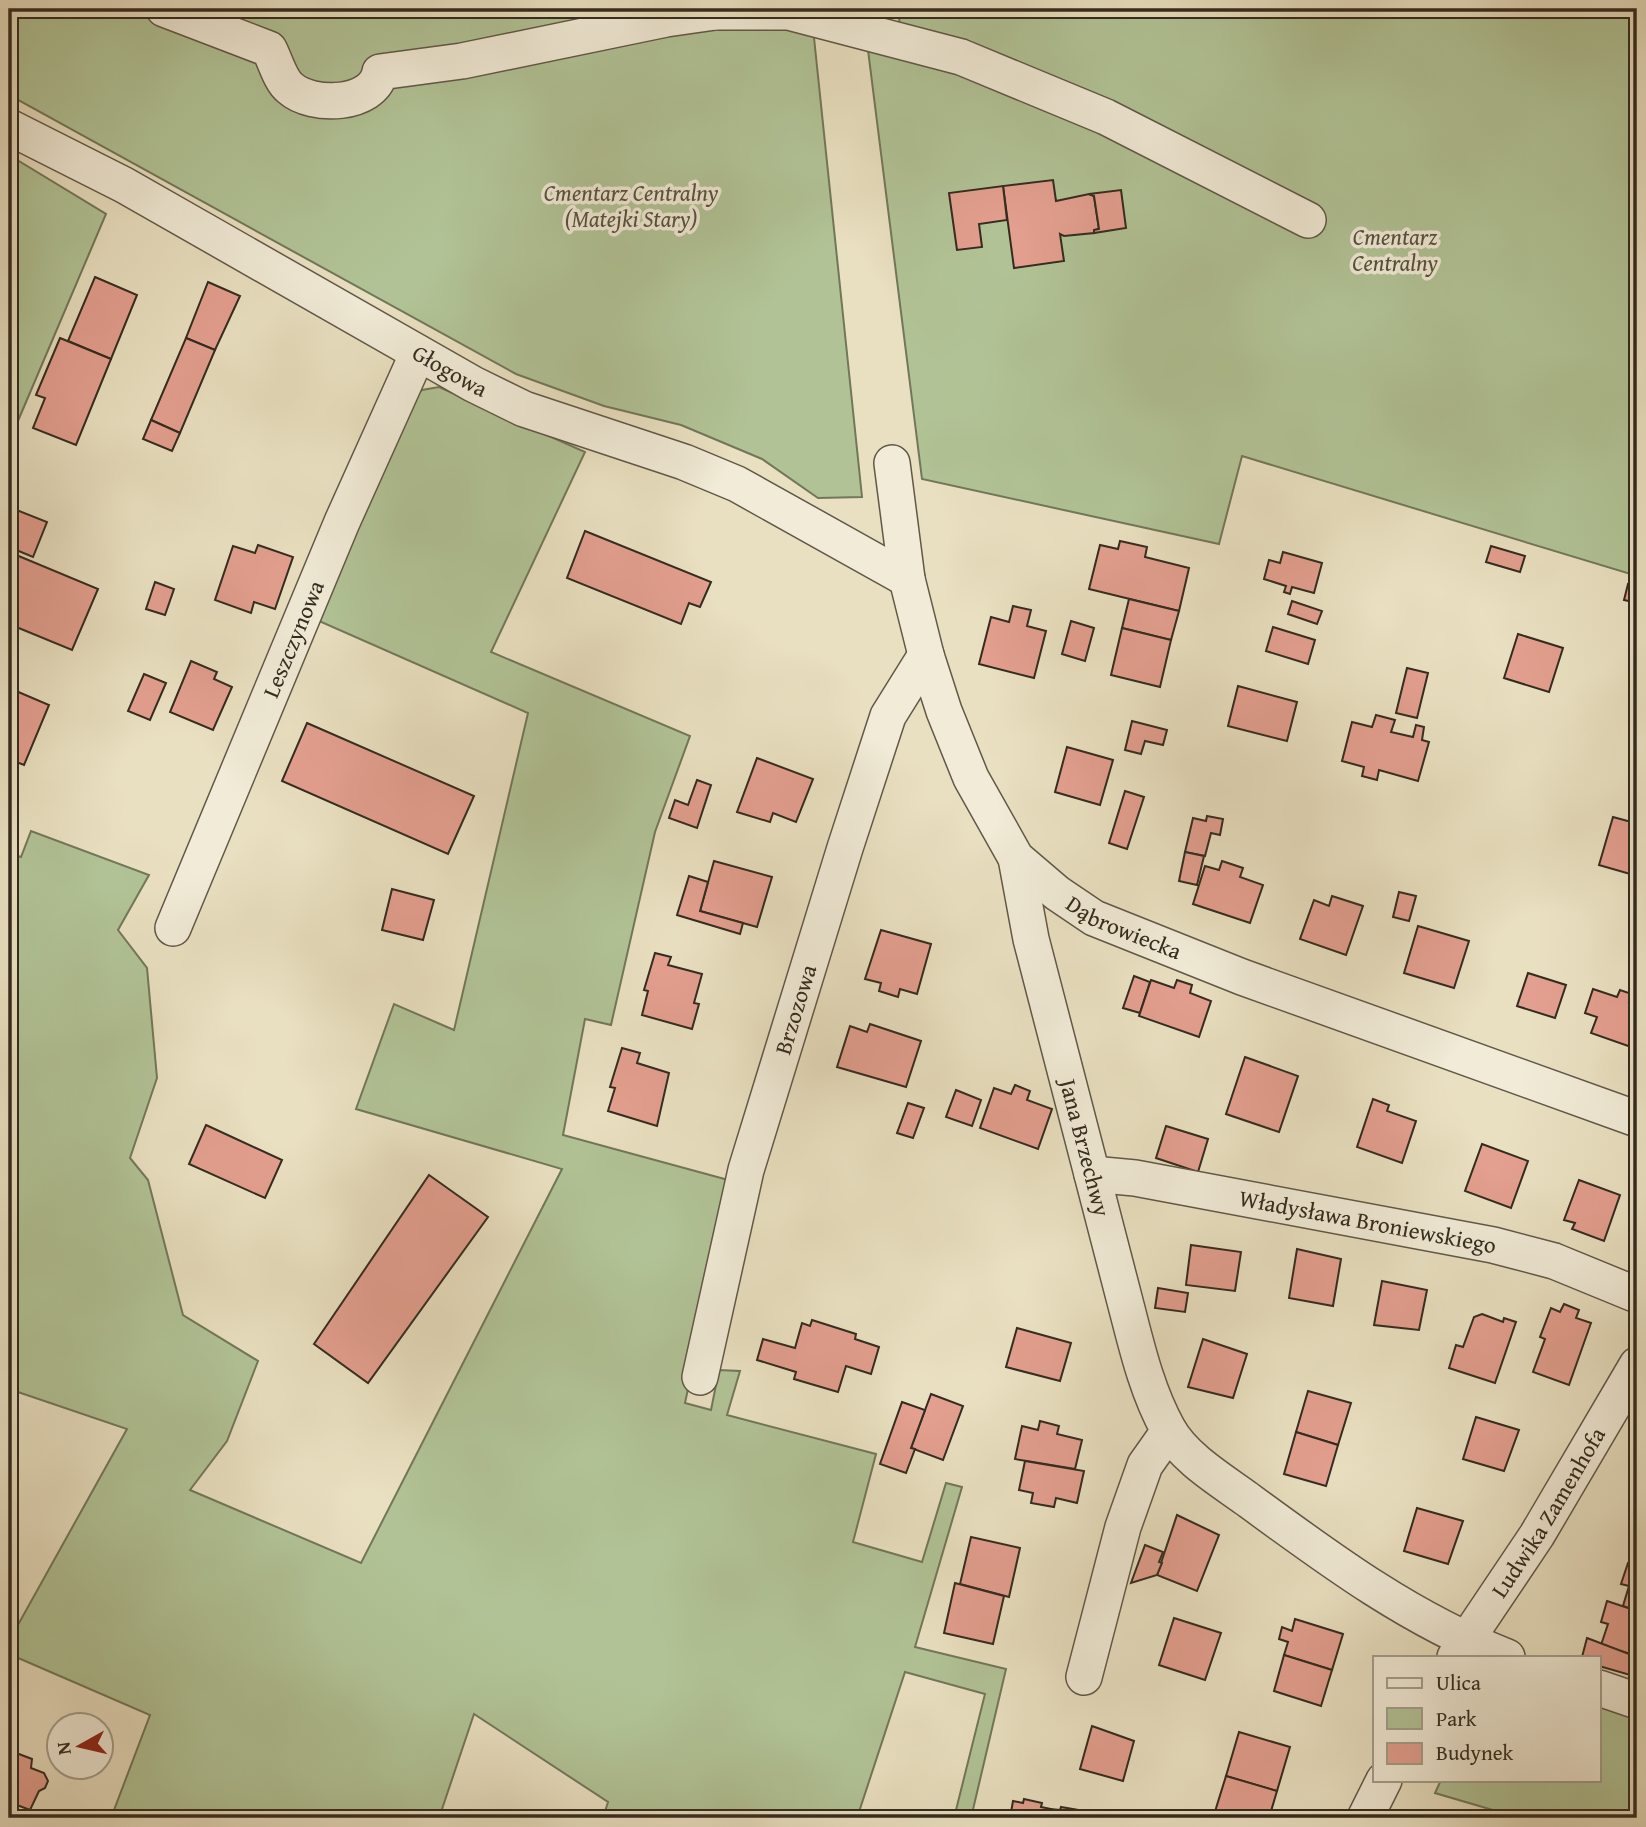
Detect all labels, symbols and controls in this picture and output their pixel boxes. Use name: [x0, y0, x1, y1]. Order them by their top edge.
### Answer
park label: Cmentarz Centralny (Matejki Stary): [544, 176, 719, 235]
park label: Cmentarz Centralny: [1352, 220, 1438, 279]
street label: Głogowa: [406, 336, 493, 405]
street label: Leszczynowa: [254, 575, 332, 702]
street label: Dąbrowiecka: [1060, 887, 1187, 967]
street label: Brzozowa: [765, 960, 824, 1058]
street label: Jana Brzechwy: [1051, 1072, 1119, 1220]
street label: Władysława Broniewskiego: [1237, 1181, 1499, 1261]
street label: Ludwika Zamenhofa: [1482, 1421, 1613, 1604]
legend: [1373, 1656, 1600, 1782]
text: Ulica: [1436, 1667, 1481, 1698]
text: Park: [1436, 1703, 1477, 1734]
north arrow: [46, 1712, 116, 1782]
text: Budynek: [1436, 1737, 1514, 1768]
text: N: [48, 1740, 78, 1757]

